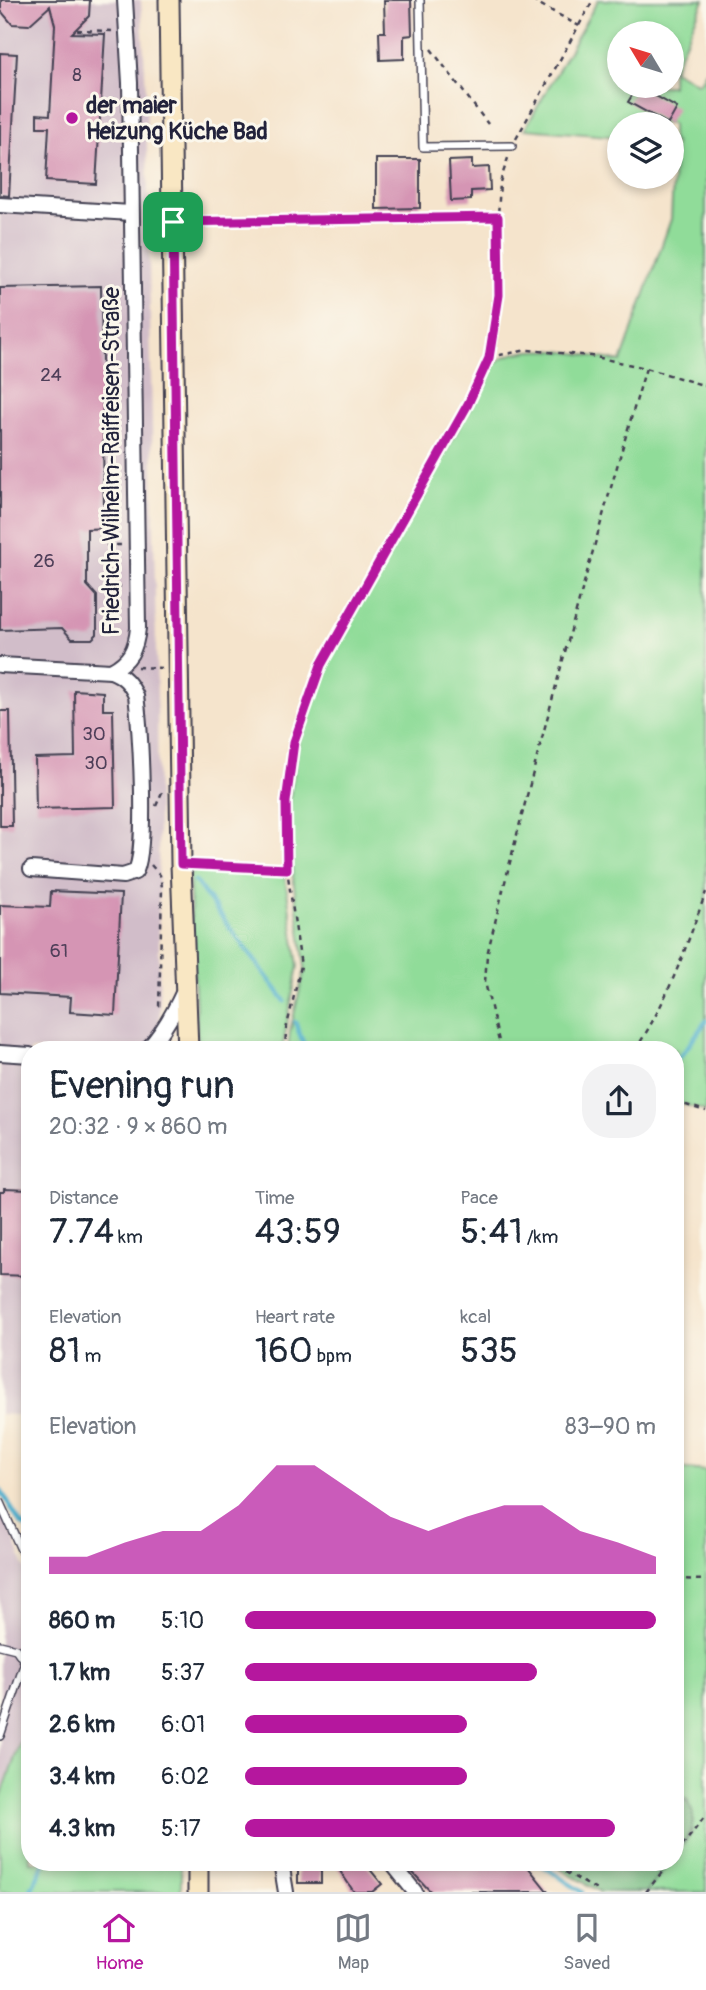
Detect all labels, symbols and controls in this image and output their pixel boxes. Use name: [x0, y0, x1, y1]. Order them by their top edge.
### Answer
north arrow: [607, 21, 684, 98]
map controls: [607, 21, 684, 189]
house number: 8: [72, 63, 82, 87]
place label: der maier Heizung Küche Bad: [86, 91, 268, 146]
marker: der maier Heizung Küche Bad: [64, 110, 80, 126]
button: layers: [607, 112, 684, 189]
pin: [143, 192, 203, 252]
icon: arrive: [154, 203, 192, 241]
street label: Friedrich-Wilhelm-Raiffeisen-Straße: [97, 286, 126, 635]
house number: 24: [40, 363, 62, 387]
house number: 26: [33, 549, 55, 573]
house number: 30: [82, 722, 106, 746]
house number: 30: [84, 751, 108, 775]
house number: 61: [50, 939, 68, 963]
text: Evening run: [49, 1062, 235, 1110]
button: share: [582, 1064, 656, 1138]
text: 20:32 · 9 × 860 m: [49, 1112, 227, 1141]
text: Distance: [49, 1186, 118, 1210]
text: Time: [255, 1186, 294, 1210]
text: Pace: [460, 1186, 498, 1210]
text: 7.74: [49, 1210, 114, 1254]
text: 43:59: [255, 1210, 341, 1254]
text: 5:41: [460, 1210, 523, 1254]
text: km: [114, 1225, 143, 1249]
text: /km: [523, 1225, 558, 1249]
text: Elevation: [49, 1305, 121, 1329]
text: Heart rate: [255, 1305, 335, 1329]
text: kcal: [460, 1305, 491, 1329]
text: 81: [49, 1329, 80, 1373]
text: 160: [255, 1329, 313, 1373]
text: 535: [460, 1329, 518, 1373]
text: m: [80, 1344, 101, 1368]
text: bpm: [313, 1344, 352, 1368]
text: Elevation: [49, 1412, 137, 1441]
text: 83–90 m: [565, 1412, 656, 1441]
text: 860 m: [49, 1606, 115, 1635]
text: 5:10: [161, 1606, 204, 1635]
text: 1.7 km: [49, 1658, 110, 1687]
text: 5:37: [161, 1658, 205, 1687]
text: 2.6 km: [49, 1710, 115, 1739]
text: 6:01: [161, 1710, 205, 1739]
text: 3.4 km: [49, 1762, 115, 1791]
text: 6:02: [161, 1762, 209, 1791]
text: 4.3 km: [49, 1814, 115, 1843]
text: 5:17: [161, 1814, 201, 1843]
tab: Home: [95, 1909, 143, 1975]
tab: Map: [334, 1909, 372, 1975]
tab: Saved: [563, 1909, 611, 1975]

